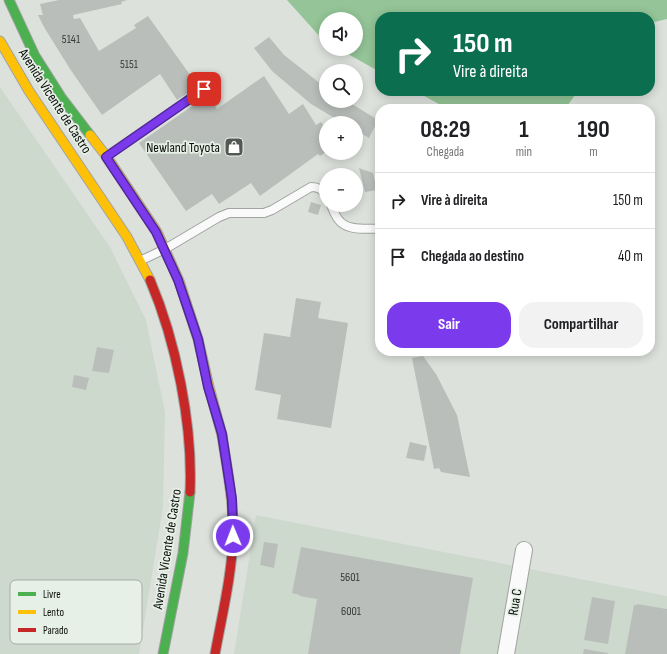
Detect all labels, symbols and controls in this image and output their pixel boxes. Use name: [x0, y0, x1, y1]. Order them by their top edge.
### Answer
map controls: [319, 12, 363, 212]
button: sound: [319, 12, 363, 56]
text: 150 m: [453, 27, 513, 60]
icon: right: [387, 28, 439, 80]
house number: 5141: [62, 32, 81, 47]
street label: Avenida Vicente de Castro: [14, 45, 95, 157]
house number: 5151: [120, 57, 139, 72]
text: Vire à direita: [453, 61, 528, 82]
button: search: [319, 64, 363, 108]
pin: [187, 72, 221, 106]
icon: arrive: [193, 78, 215, 100]
text: 08:29: [420, 115, 470, 144]
text: 1: [519, 115, 529, 144]
text: 190: [577, 115, 610, 144]
button: +: [319, 116, 363, 160]
shop icon: Newland Toyota: [223, 136, 245, 158]
place label: Newland Toyota: [146, 139, 220, 156]
text: Chegada: [427, 144, 464, 160]
text: min: [516, 144, 532, 160]
text: m: [589, 144, 598, 160]
button: −: [319, 168, 363, 212]
icon: right: [387, 190, 409, 212]
text: Vire à direita: [421, 191, 488, 210]
text: 150 m: [613, 191, 643, 210]
icon: arrive: [387, 246, 409, 268]
text: Chegada ao destino: [421, 247, 524, 266]
text: 40 m: [618, 247, 643, 266]
button: Sair: [387, 302, 511, 348]
button: Compartilhar: [519, 302, 643, 348]
street label: Avenida Vicente de Castro: [149, 487, 185, 611]
position arrow: [212, 515, 254, 557]
house number: 5601: [340, 570, 361, 585]
legend: [10, 580, 142, 644]
street label: Rua C: [505, 587, 526, 617]
text: Livre: [43, 588, 61, 601]
house number: 6001: [341, 604, 362, 619]
text: Lento: [43, 606, 64, 619]
text: Parado: [43, 624, 69, 637]

